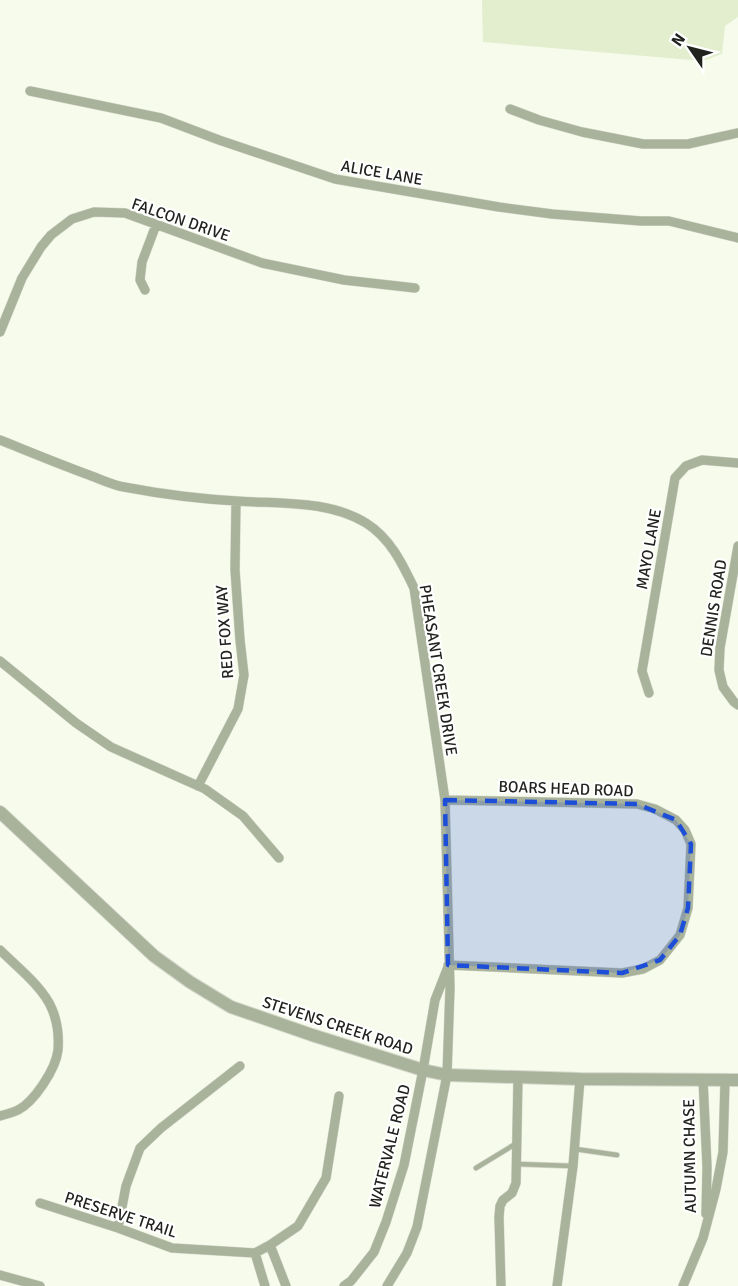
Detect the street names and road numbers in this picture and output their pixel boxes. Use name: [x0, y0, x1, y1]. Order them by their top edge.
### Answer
street label: ALICE LANE: [339, 156, 424, 190]
street label: FALCON DRIVE: [129, 194, 232, 246]
street label: MAYO LANE: [632, 507, 666, 591]
street label: DENNIS ROAD: [696, 558, 732, 658]
street label: PHEASANT CREEK DRIVE: [415, 583, 461, 757]
street label: RED FOX WAY: [212, 584, 238, 680]
street label: BOARS HEAD ROAD: [498, 777, 634, 801]
street label: STEVENS CREEK ROAD: [260, 992, 416, 1060]
street label: WATERVALE ROAD: [365, 1082, 415, 1210]
street label: AUTUMN CHASE: [679, 1099, 701, 1213]
street label: PRESERVE TRAIL: [62, 1187, 179, 1243]

